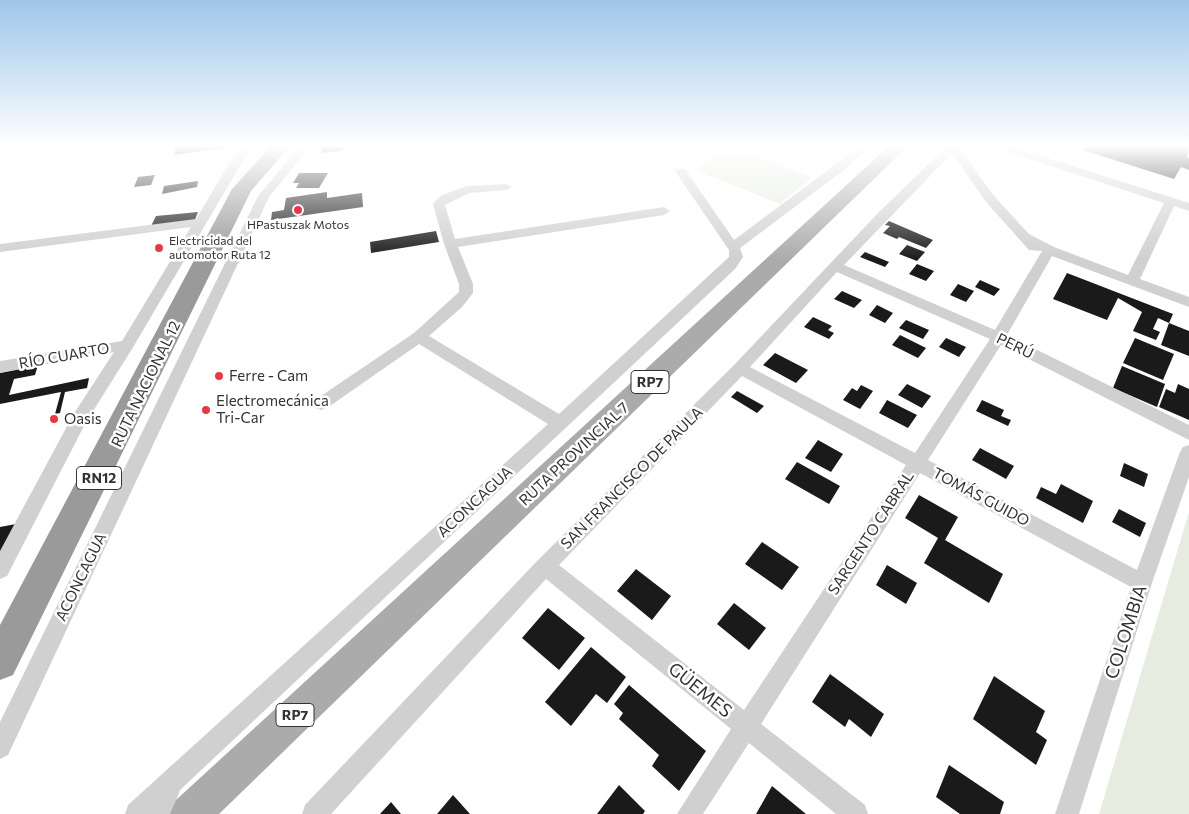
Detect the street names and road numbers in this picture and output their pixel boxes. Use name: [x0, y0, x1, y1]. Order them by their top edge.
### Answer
street label: RUTA NACIONAL 12: [108, 318, 184, 450]
street label: PERÚ: [994, 329, 1036, 363]
street label: RÍO CUARTO: [17, 339, 111, 373]
road number: RP7: [631, 371, 669, 394]
street label: RUTA PROVINCIAL 7: [515, 399, 633, 509]
street label: SAN FRANCISCO DE PAULA: [557, 403, 707, 553]
street label: ACONCAGUA: [434, 463, 516, 541]
street label: TOMÁS GUIDO: [930, 464, 1032, 530]
road number: RN12: [76, 466, 122, 489]
street label: SARGENTO CABRAL: [824, 468, 918, 598]
street label: ACONCAGUA: [52, 530, 110, 624]
street label: COLOMBIA: [1101, 582, 1151, 682]
street label: GÜEMES: [664, 658, 736, 722]
road number: RP7: [276, 704, 314, 726]

